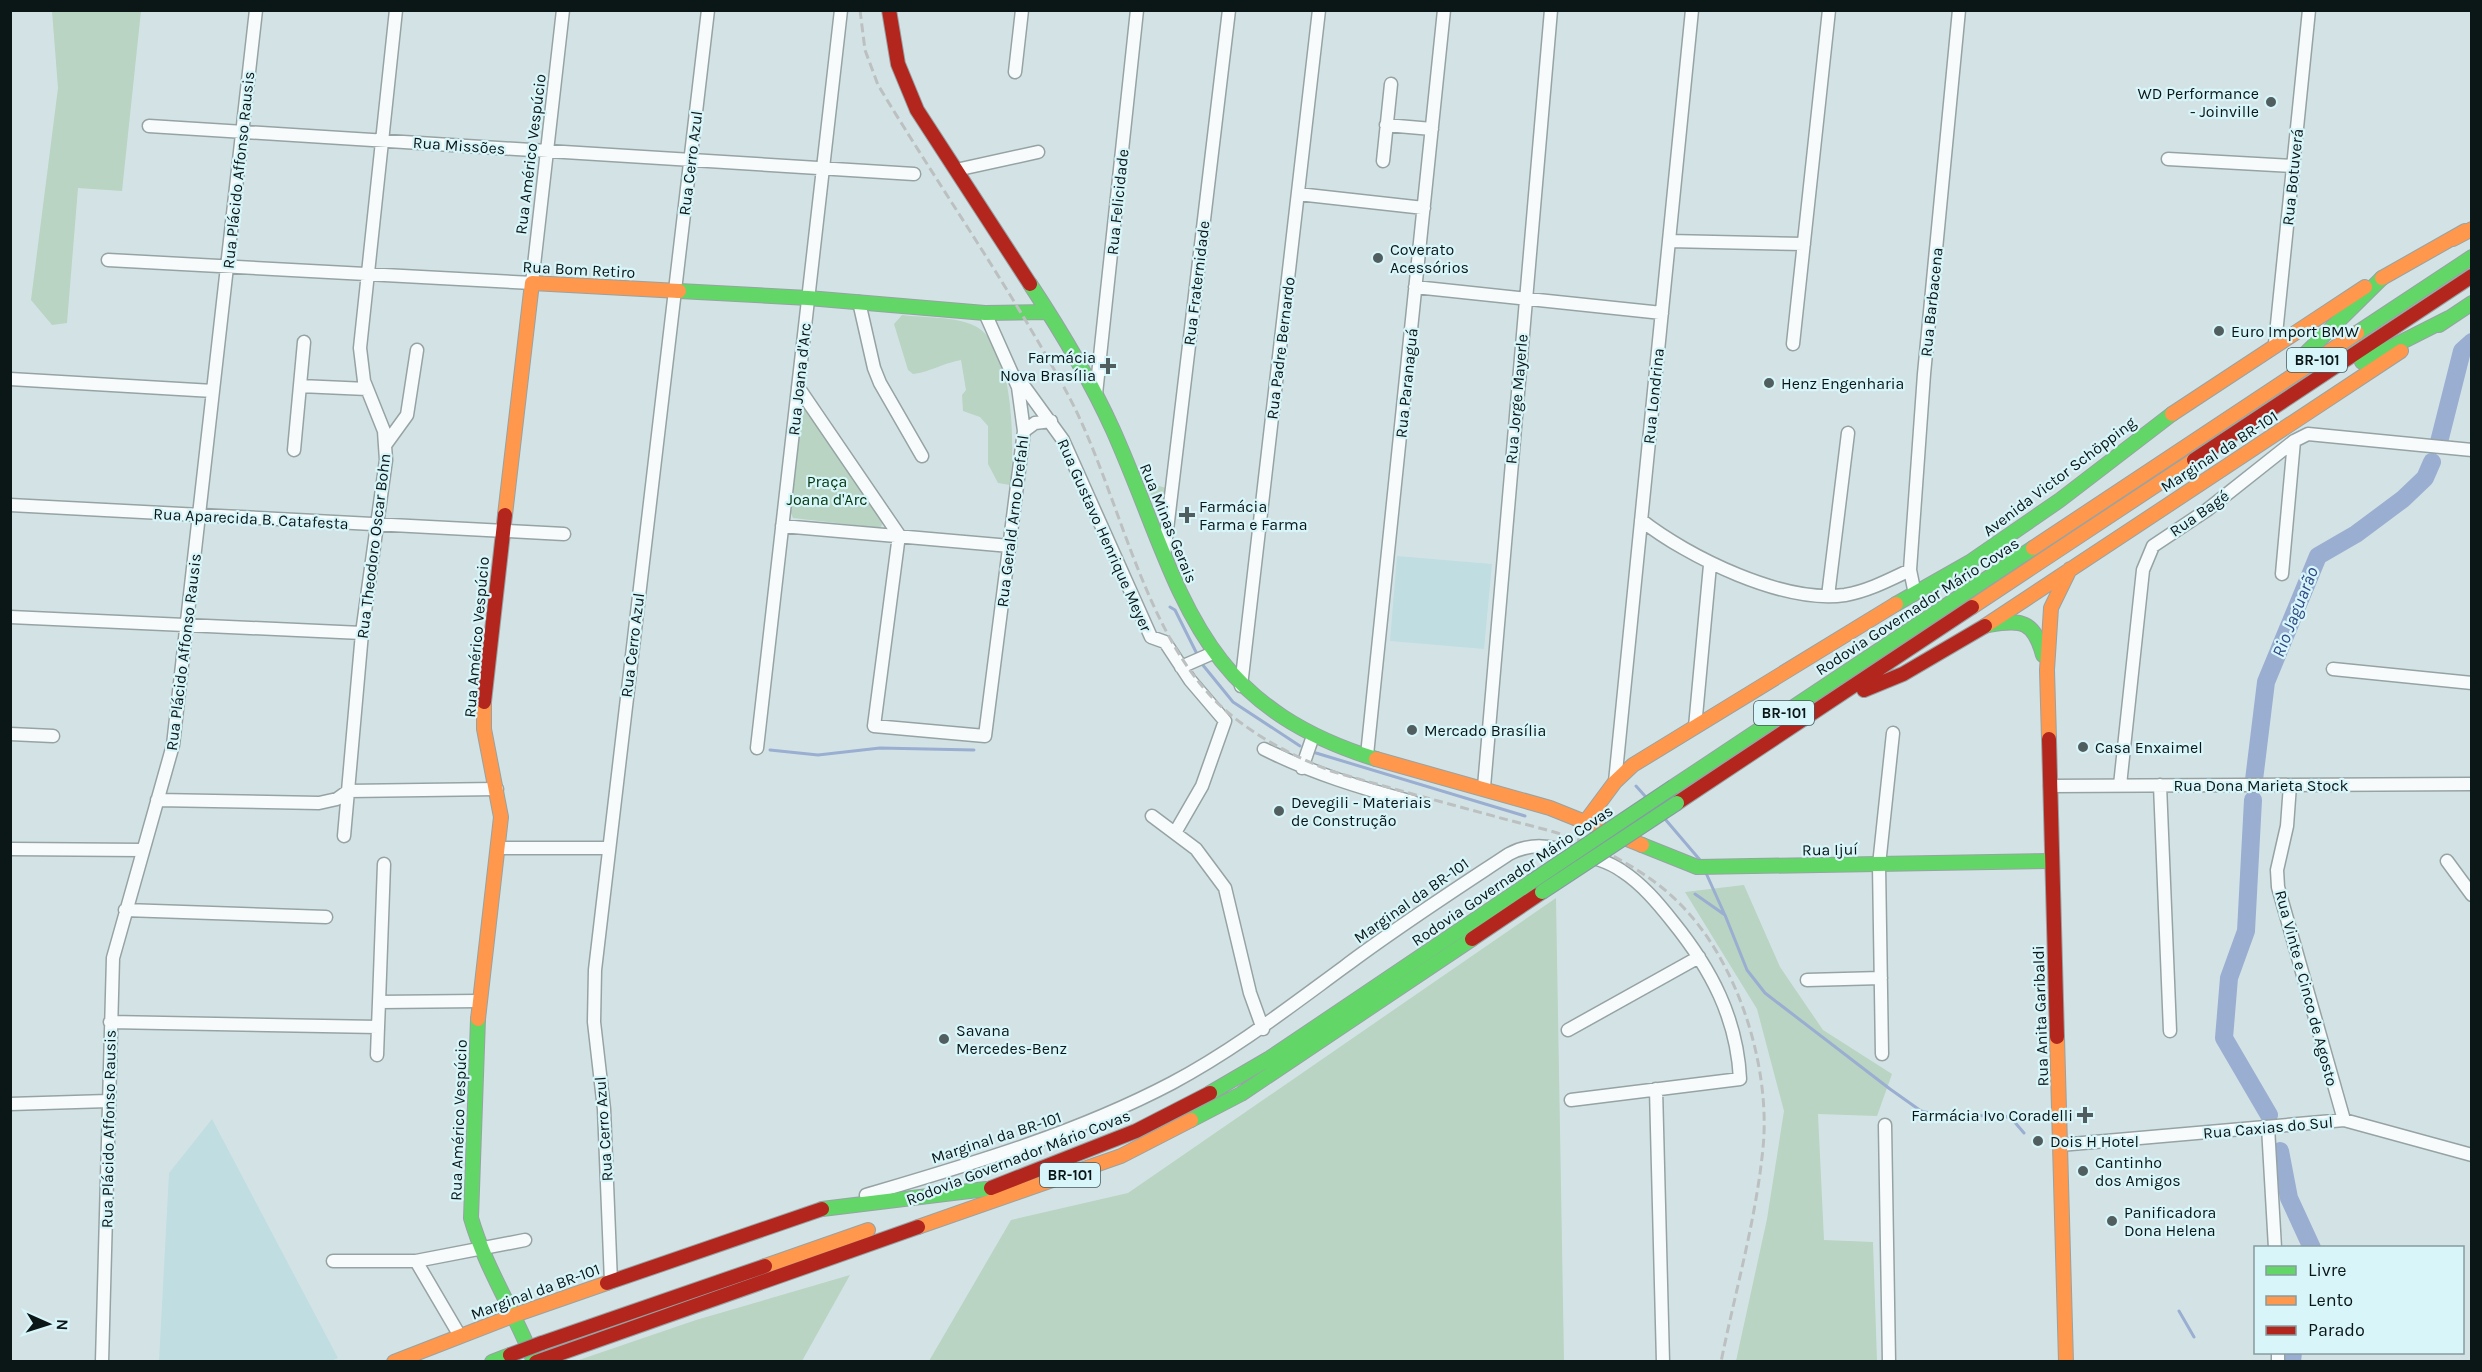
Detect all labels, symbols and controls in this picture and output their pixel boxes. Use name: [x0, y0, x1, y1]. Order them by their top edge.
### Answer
street label: Rua Plácido Affonso Rausis: [219, 70, 258, 270]
street label: Rua Américo Vespúcio: [511, 73, 550, 235]
place label: WD Performance - Joinville: [2138, 84, 2259, 121]
marker: WD Performance - Joinville: [2264, 95, 2278, 109]
street label: Rua Cerro Azul: [675, 110, 706, 216]
street label: Rua Botuverá: [2278, 128, 2307, 226]
street label: Rua Missões: [412, 133, 506, 158]
street label: Rua Felicidade: [1102, 148, 1133, 256]
street label: Rua Fraternidade: [1179, 220, 1214, 347]
place label: Coverato Acessórios: [1390, 240, 1469, 277]
street label: Rua Barbacena: [1916, 246, 1947, 358]
marker: Coverato Acessórios: [1371, 251, 1385, 265]
street label: Rua Bom Retiro: [522, 257, 636, 282]
street label: Rua Padre Bernardo: [1262, 276, 1299, 420]
street label: Rua Joana d'Arc: [784, 322, 815, 436]
place label: Euro Import BMW: [2231, 322, 2360, 341]
marker: Euro Import BMW: [2212, 324, 2226, 338]
street label: Rua Paranaguá: [1391, 327, 1422, 439]
street label: Rua Jorge Mayerle: [1501, 333, 1532, 465]
street label: Rua Londrina: [1639, 347, 1668, 445]
place label: Farmácia Nova Brasília: [1000, 348, 1096, 385]
road number: BR-101: [2287, 348, 2347, 372]
marker: Farmácia Nova Brasília: [1101, 359, 1115, 373]
place label: Henz Engenharia: [1781, 374, 1904, 393]
marker: Henz Engenharia: [1762, 376, 1776, 390]
street label: Marginal da BR-101: [2157, 406, 2281, 496]
street label: Avenida Victor Schöpping: [1979, 413, 2139, 540]
street label: Rua Gerald Arno Drefahl: [993, 434, 1032, 608]
street label: Rua Gustavo Henrique Meyer: [1053, 436, 1156, 635]
street label: Rua Theodoro Oscar Bohn: [353, 452, 394, 640]
street label: Rua Minas Gerais: [1136, 461, 1201, 586]
park label: Praça Joana d'Arc: [786, 472, 868, 509]
street label: Rua Bagé: [2166, 486, 2233, 541]
place label: Farmácia Farma e Farma: [1199, 497, 1308, 534]
street label: Rua Aparecida B. Catafesta: [153, 504, 349, 533]
marker: Farmácia Farma e Farma: [1180, 508, 1194, 522]
street label: Rodovia Governador Mário Covas: [1812, 533, 2023, 679]
street label: Rua Plácido Affonso Rausis: [162, 552, 205, 752]
street label: Rua Américo Vespúcio: [460, 556, 493, 718]
water label: Rio Jaguarão: [2267, 564, 2323, 660]
street label: Rua Cerro Azul: [617, 592, 648, 698]
road number: BR-101: [1754, 701, 1814, 725]
place label: Mercado Brasília: [1424, 721, 1546, 740]
marker: Mercado Brasília: [1405, 723, 1419, 737]
place label: Casa Enxaimel: [2095, 738, 2203, 757]
marker: Casa Enxaimel: [2076, 740, 2090, 754]
street label: Rua Dona Marieta Stock: [2173, 776, 2349, 795]
place label: Devegili - Materiais de Construção: [1291, 793, 1431, 830]
street label: Rodovia Governador Mário Covas: [1408, 801, 1617, 950]
marker: Devegili - Materiais de Construção: [1272, 804, 1286, 818]
street label: Rua Ijuí: [1802, 840, 1858, 859]
street label: Marginal da BR-101: [1350, 854, 1472, 947]
street label: Rua Vinte e Cinco de Agosto: [2271, 888, 2342, 1088]
street label: Rua Anita Garibaldi: [2029, 945, 2052, 1087]
place label: Savana Mercedes-Benz: [956, 1021, 1067, 1058]
street label: Rua Plácido Affonso Rausis: [97, 1030, 120, 1228]
marker: Savana Mercedes-Benz: [937, 1032, 951, 1046]
street label: Rua Américo Vespúcio: [446, 1039, 471, 1201]
street label: Rua Cerro Azul: [590, 1076, 617, 1182]
street label: Rodovia Governador Mário Covas: [903, 1106, 1133, 1209]
place label: Farmácia Ivo Coradelli: [1911, 1106, 2073, 1125]
street label: Marginal da BR-101: [929, 1107, 1064, 1168]
marker: Farmácia Ivo Coradelli: [2078, 1108, 2092, 1122]
street label: Rua Caxias do Sul: [2202, 1112, 2334, 1143]
place label: Dois H Hotel: [2050, 1132, 2139, 1151]
marker: Dois H Hotel: [2031, 1134, 2045, 1148]
place label: Cantinho dos Amigos: [2095, 1153, 2181, 1190]
road number: BR-101: [1040, 1163, 1100, 1187]
marker: Cantinho dos Amigos: [2076, 1164, 2090, 1178]
place label: Panificadora Dona Helena: [2124, 1203, 2216, 1240]
marker: Panificadora Dona Helena: [2105, 1214, 2119, 1228]
legend: [2254, 1246, 2464, 1354]
street label: Marginal da BR-101: [468, 1259, 602, 1324]
text: Livre: [2308, 1259, 2347, 1281]
text: Lento: [2308, 1289, 2353, 1311]
north arrow: [18, 1294, 78, 1354]
text: N: [53, 1319, 72, 1331]
text: Parado: [2308, 1319, 2365, 1341]

